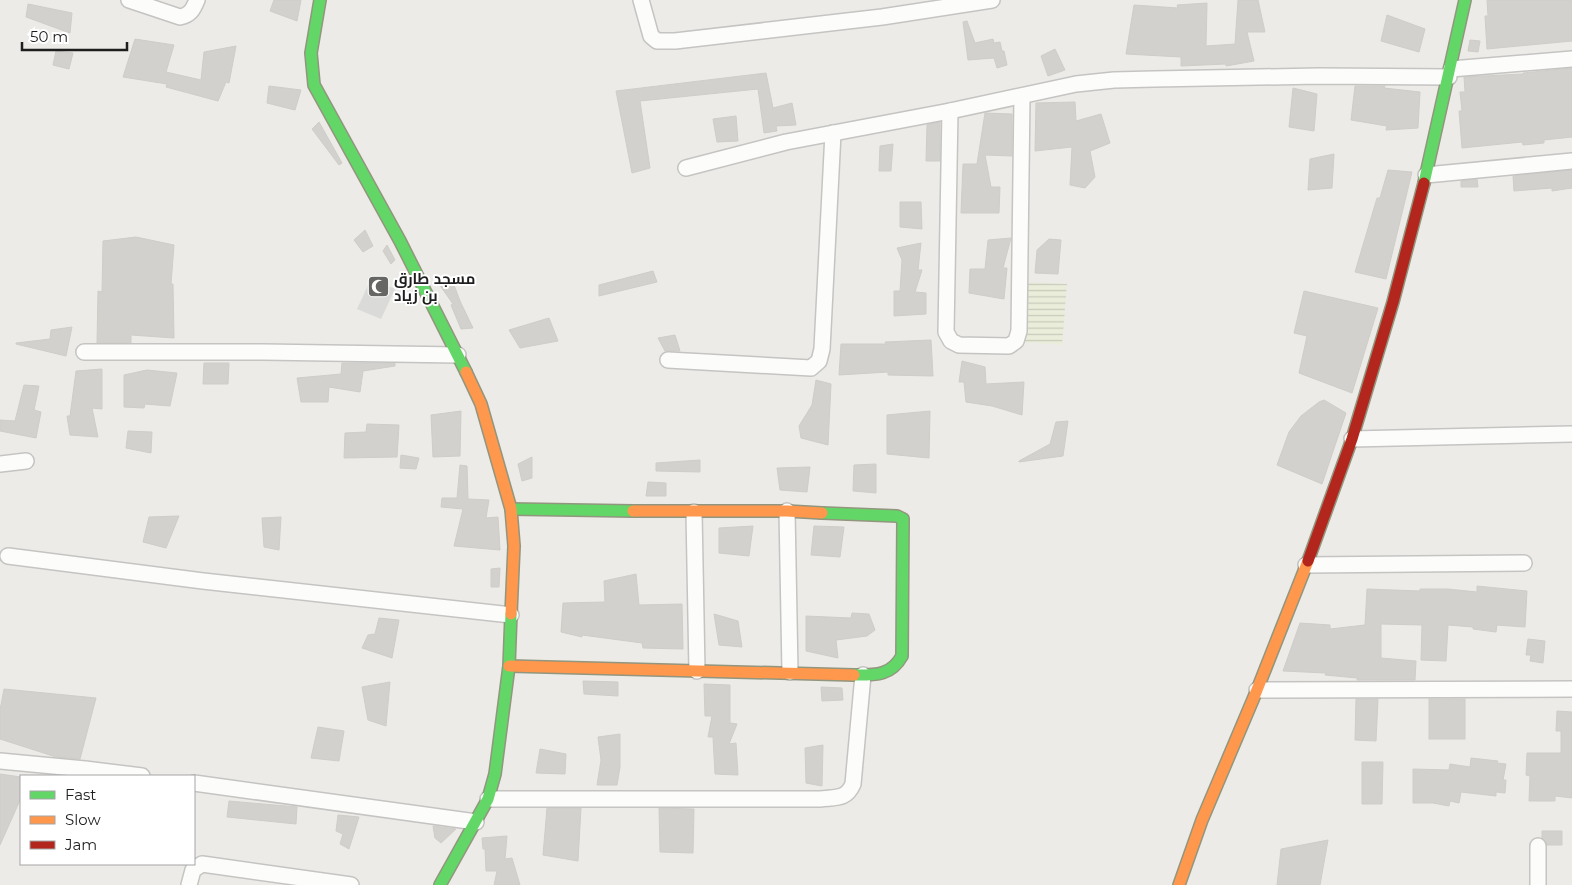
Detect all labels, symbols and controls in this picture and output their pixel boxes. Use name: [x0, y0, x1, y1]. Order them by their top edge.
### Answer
scale bar: [22, 20, 128, 52]
text: 50 m: [30, 27, 68, 46]
place label: مسجد طارق بن زياد: [394, 269, 475, 305]
mosque icon: مسجد طارق بن زياد: [366, 275, 390, 299]
legend: [20, 775, 195, 865]
text: Fast: [65, 785, 96, 804]
text: Slow: [65, 810, 101, 829]
text: Jam: [64, 835, 97, 854]

